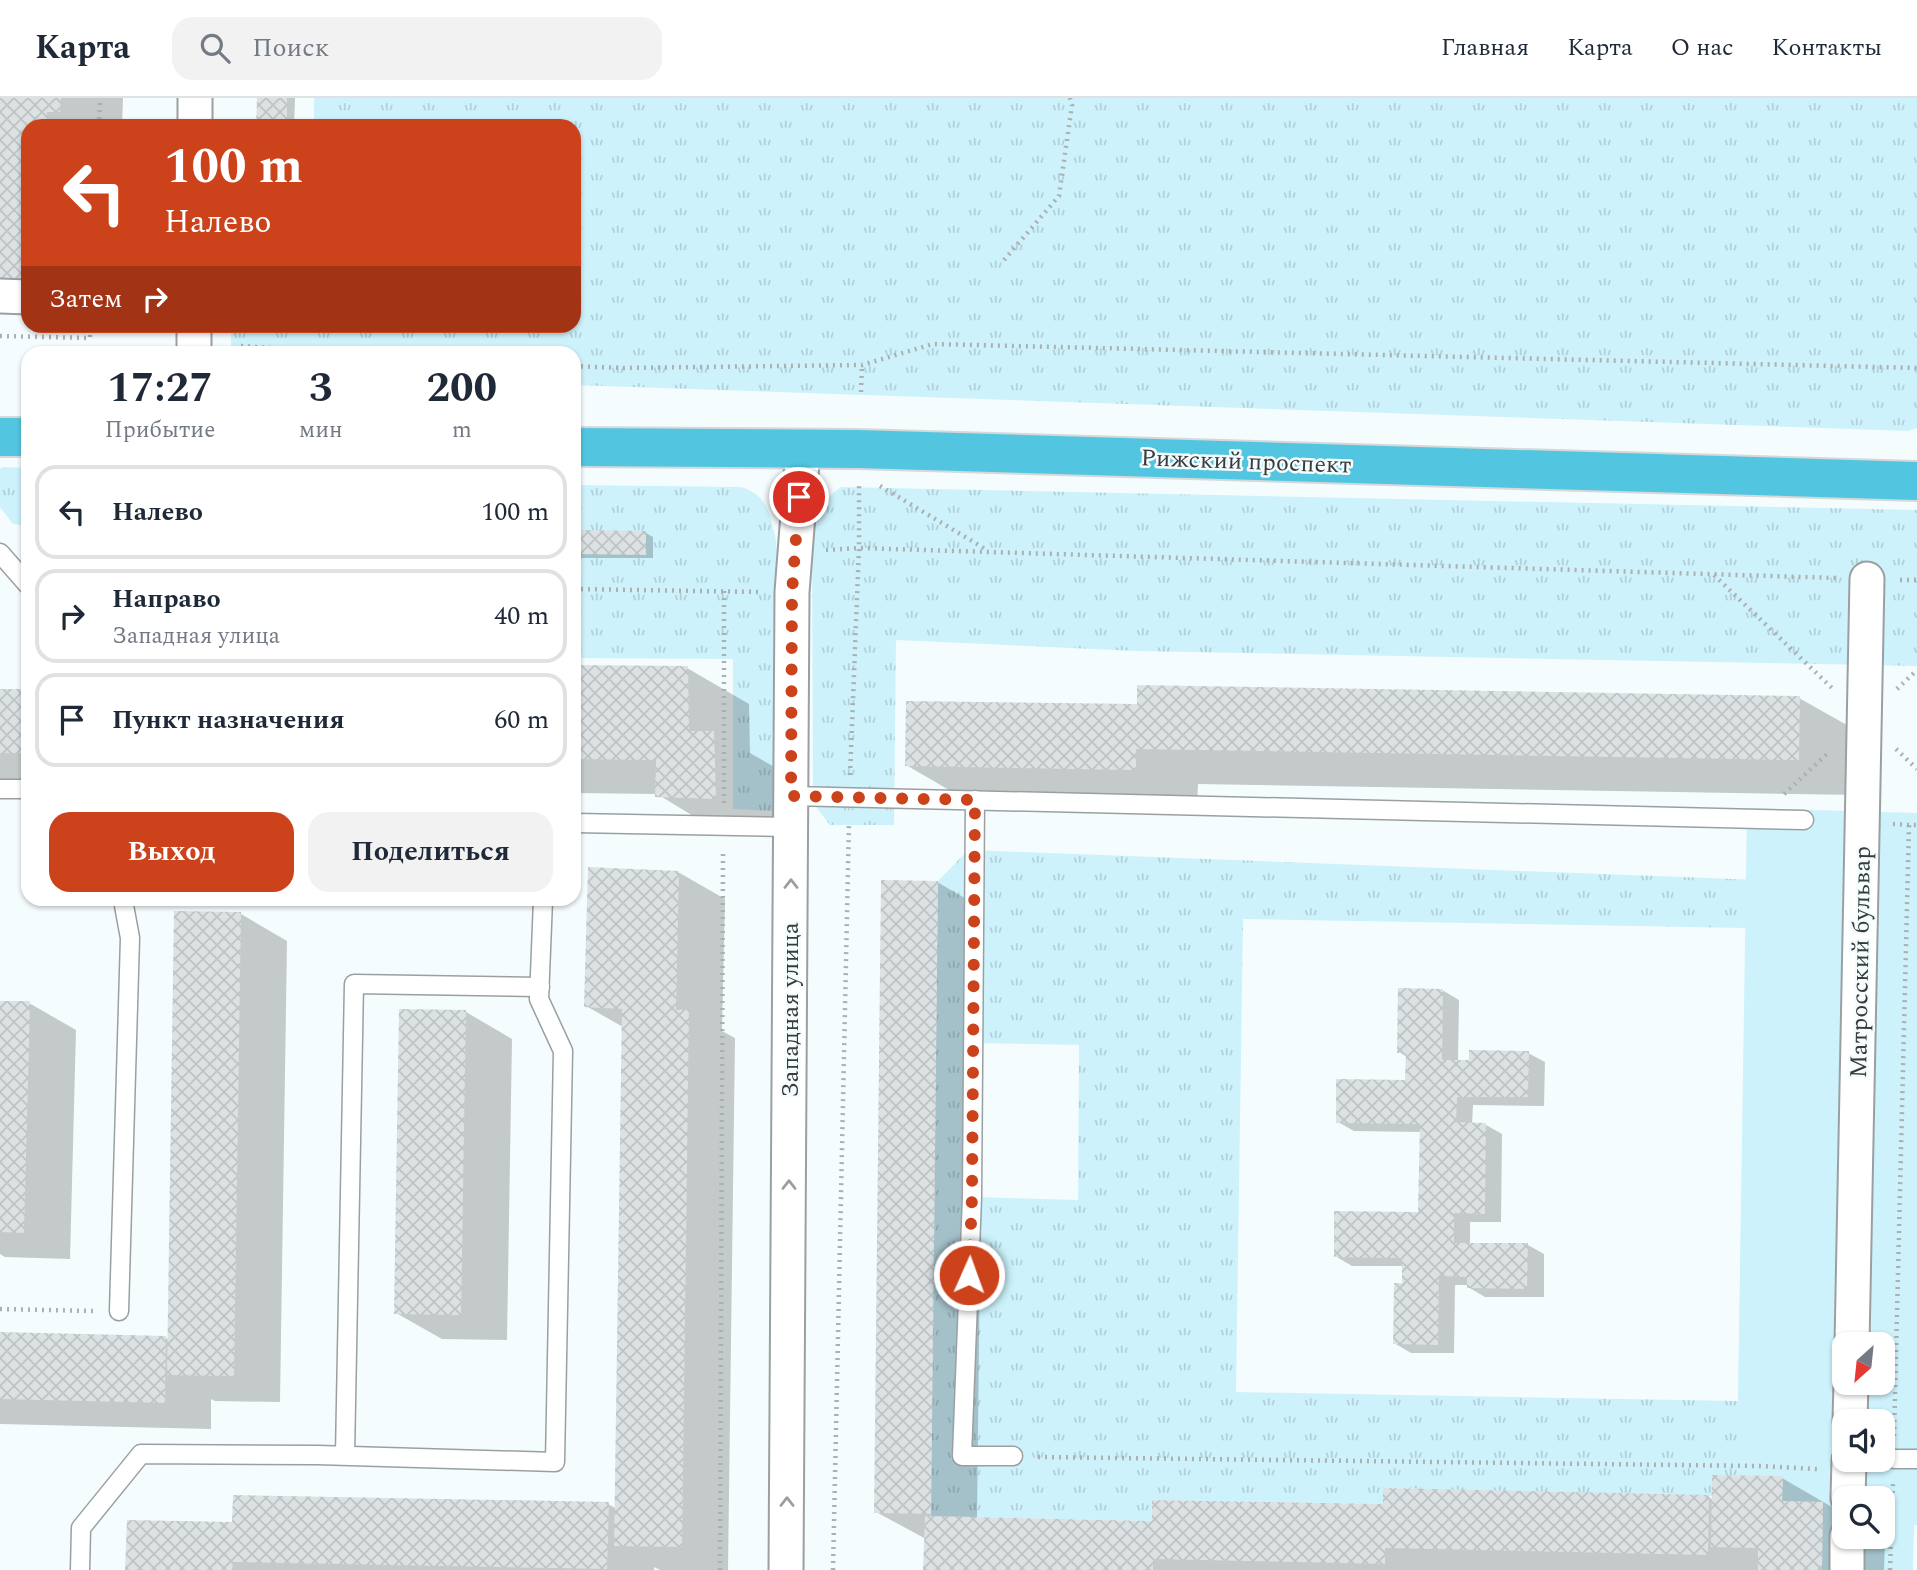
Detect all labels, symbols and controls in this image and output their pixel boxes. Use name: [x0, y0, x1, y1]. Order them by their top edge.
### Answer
search box: [172, 17, 662, 80]
text: Карта: [35, 23, 130, 73]
text: Поиск: [252, 28, 329, 68]
icon: search: [196, 29, 234, 67]
text: Главная: [1441, 30, 1529, 66]
text: Карта: [1567, 30, 1633, 66]
text: О нас: [1671, 30, 1734, 66]
text: Контакты: [1772, 30, 1882, 66]
text: 100 m: [164, 130, 303, 205]
icon: left: [49, 147, 140, 238]
text: Налево: [164, 198, 272, 247]
text: Затем: [49, 279, 122, 319]
icon: right: [136, 280, 174, 318]
text: 17:27: [107, 357, 213, 420]
text: 3: [309, 357, 333, 420]
text: 200: [427, 357, 497, 420]
text: Прибытие: [105, 413, 215, 448]
text: мин: [299, 413, 343, 448]
text: m: [452, 413, 472, 448]
street label: Рижский проспект: [1140, 440, 1352, 484]
pin: [769, 467, 829, 527]
icon: arrive: [780, 478, 818, 516]
text: Налево: [112, 492, 203, 532]
text: 100 m: [481, 492, 549, 532]
icon: left: [53, 493, 91, 531]
text: Направо: [112, 579, 221, 619]
text: 40 m: [494, 596, 549, 636]
icon: right: [53, 597, 91, 635]
text: Западная улица: [112, 619, 280, 654]
text: Пункт назначения: [112, 700, 345, 740]
text: 60 m: [494, 700, 549, 740]
icon: arrive: [53, 701, 91, 739]
button: Выход: [49, 812, 294, 892]
button: Поделиться: [308, 812, 553, 892]
street label: Матросский бульвар: [1841, 846, 1881, 1078]
one-way arrow: [783, 878, 798, 889]
street label: Западная улица: [773, 922, 809, 1098]
one-way arrow: [781, 1179, 797, 1190]
position arrow: [932, 1238, 1006, 1312]
north arrow: [1832, 1332, 1895, 1395]
map controls: [1832, 1332, 1895, 1549]
button: sound: [1832, 1409, 1895, 1472]
button: search: [1832, 1486, 1895, 1549]
one-way arrow: [779, 1496, 795, 1507]

